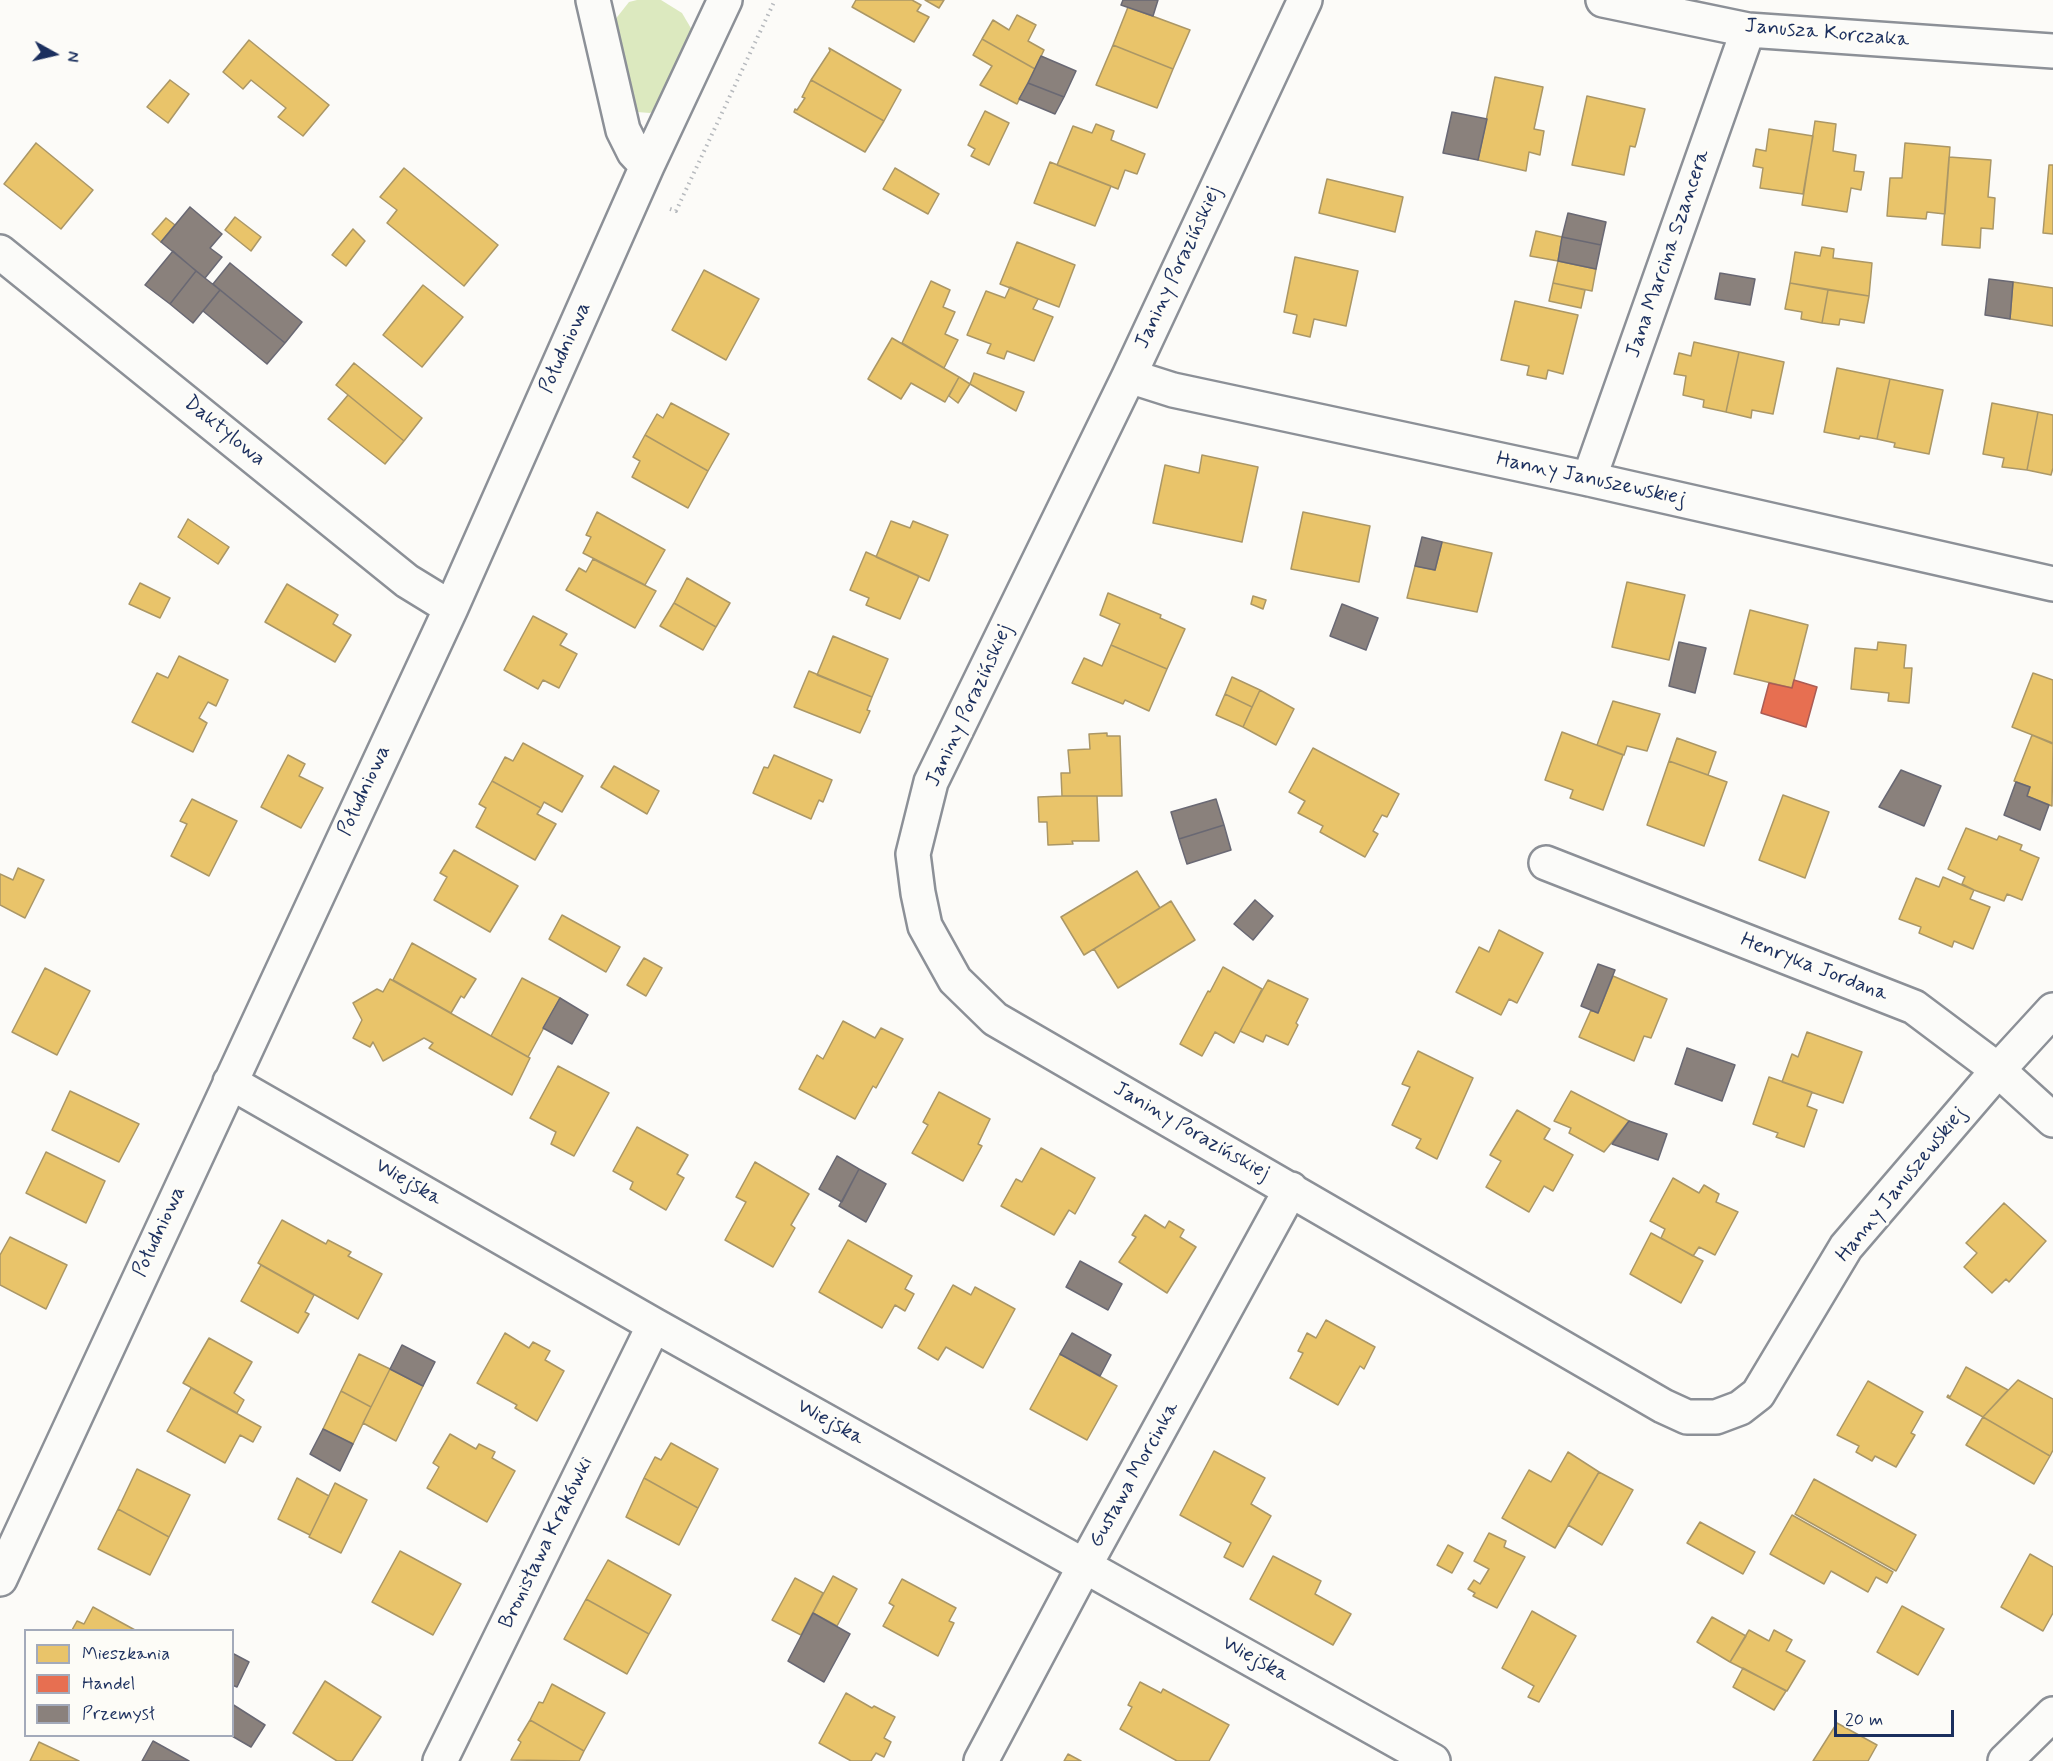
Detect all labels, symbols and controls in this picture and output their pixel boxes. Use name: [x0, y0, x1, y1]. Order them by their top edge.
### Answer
street label: Janusza Korczaka: [1744, 14, 1910, 54]
north arrow: [24, 24, 84, 84]
text: N: [61, 50, 83, 63]
street label: Jana Marcina Szancera: [1622, 147, 1716, 361]
street label: Janiny Porazińskiej: [1130, 183, 1228, 353]
street label: Południowa: [535, 298, 597, 398]
street label: Daktylowa: [178, 391, 270, 473]
street label: Hanny Januszewskiej: [1494, 448, 1688, 512]
street label: Janiny Porazińskiej: [921, 621, 1019, 791]
street label: Południowa: [333, 742, 397, 840]
street label: Henryka Jordana: [1737, 928, 1891, 1008]
street label: Janiny Porazińskiej: [1108, 1077, 1274, 1187]
street label: Hanny Januszewskiej: [1831, 1102, 1973, 1268]
street label: Wiejska: [370, 1154, 446, 1212]
street label: Południowa: [128, 1183, 192, 1281]
street label: Wiejska: [792, 1394, 868, 1452]
street label: Gustawa Morcinka: [1084, 1398, 1186, 1552]
street label: Bronisława Krakówki: [494, 1453, 600, 1633]
legend: [24, 1629, 234, 1737]
street label: Wiejska: [1217, 1631, 1293, 1689]
text: Mieszkania: [82, 1642, 170, 1666]
text: Handel: [82, 1672, 135, 1696]
scale bar: [1837, 1698, 1957, 1736]
text: Przemysł: [82, 1702, 155, 1726]
text: 20 m: [1845, 1708, 1883, 1732]

